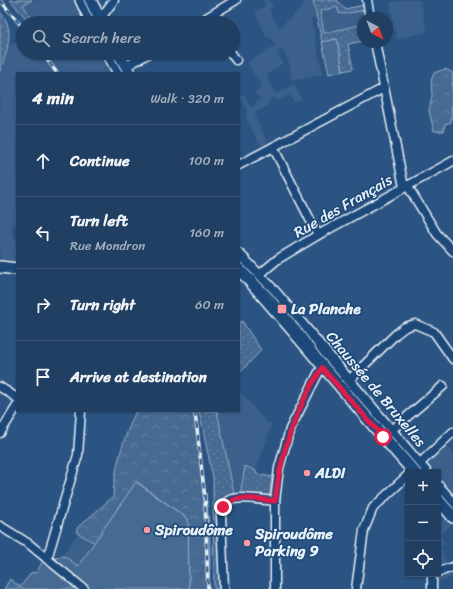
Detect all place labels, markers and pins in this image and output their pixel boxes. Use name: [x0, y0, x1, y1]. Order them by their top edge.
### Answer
place label: La Planche: [291, 296, 361, 322]
marker: La Planche: [276, 303, 288, 315]
place label: ALDI: [314, 460, 346, 486]
marker: ALDI: [302, 468, 312, 478]
place label: Spiroudôme: [154, 517, 233, 543]
place label: Spiroudôme Parking 9: [254, 521, 333, 564]
marker: Spiroudôme: [142, 525, 152, 535]
marker: Spiroudôme Parking 9: [242, 538, 252, 548]

